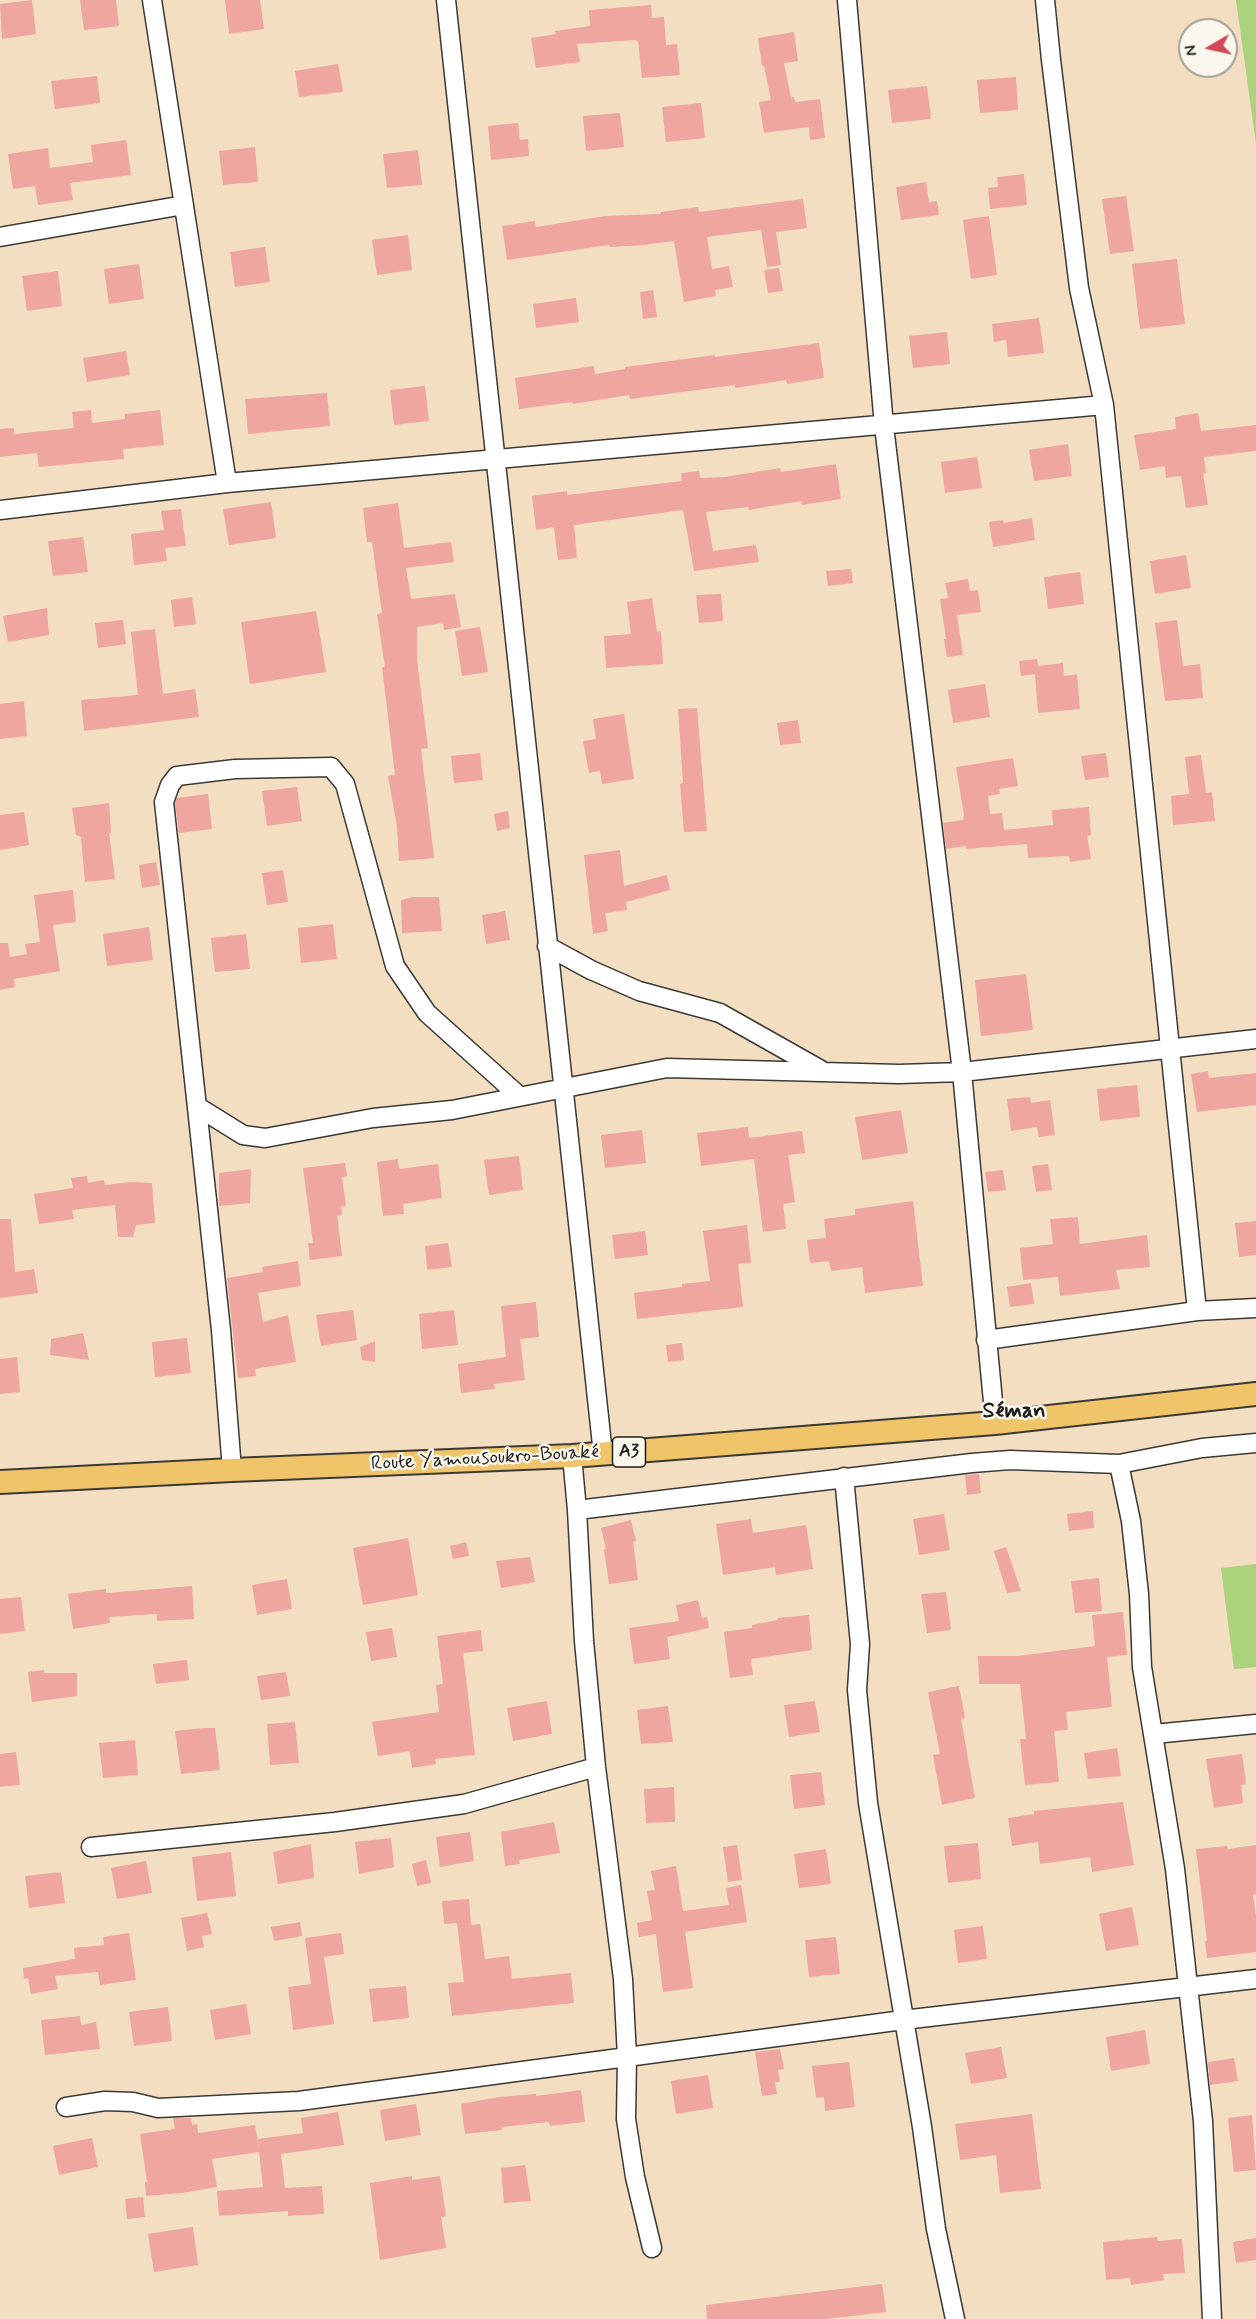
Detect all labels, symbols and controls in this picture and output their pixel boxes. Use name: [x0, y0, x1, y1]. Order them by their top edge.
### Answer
north arrow: [1178, 18, 1238, 78]
text: N: [1180, 44, 1203, 57]
district label: Séman: [982, 1399, 1046, 1425]
road number: A3: [612, 1437, 646, 1467]
street label: Route Yamousoukro-Bouaké: [370, 1441, 600, 1477]

